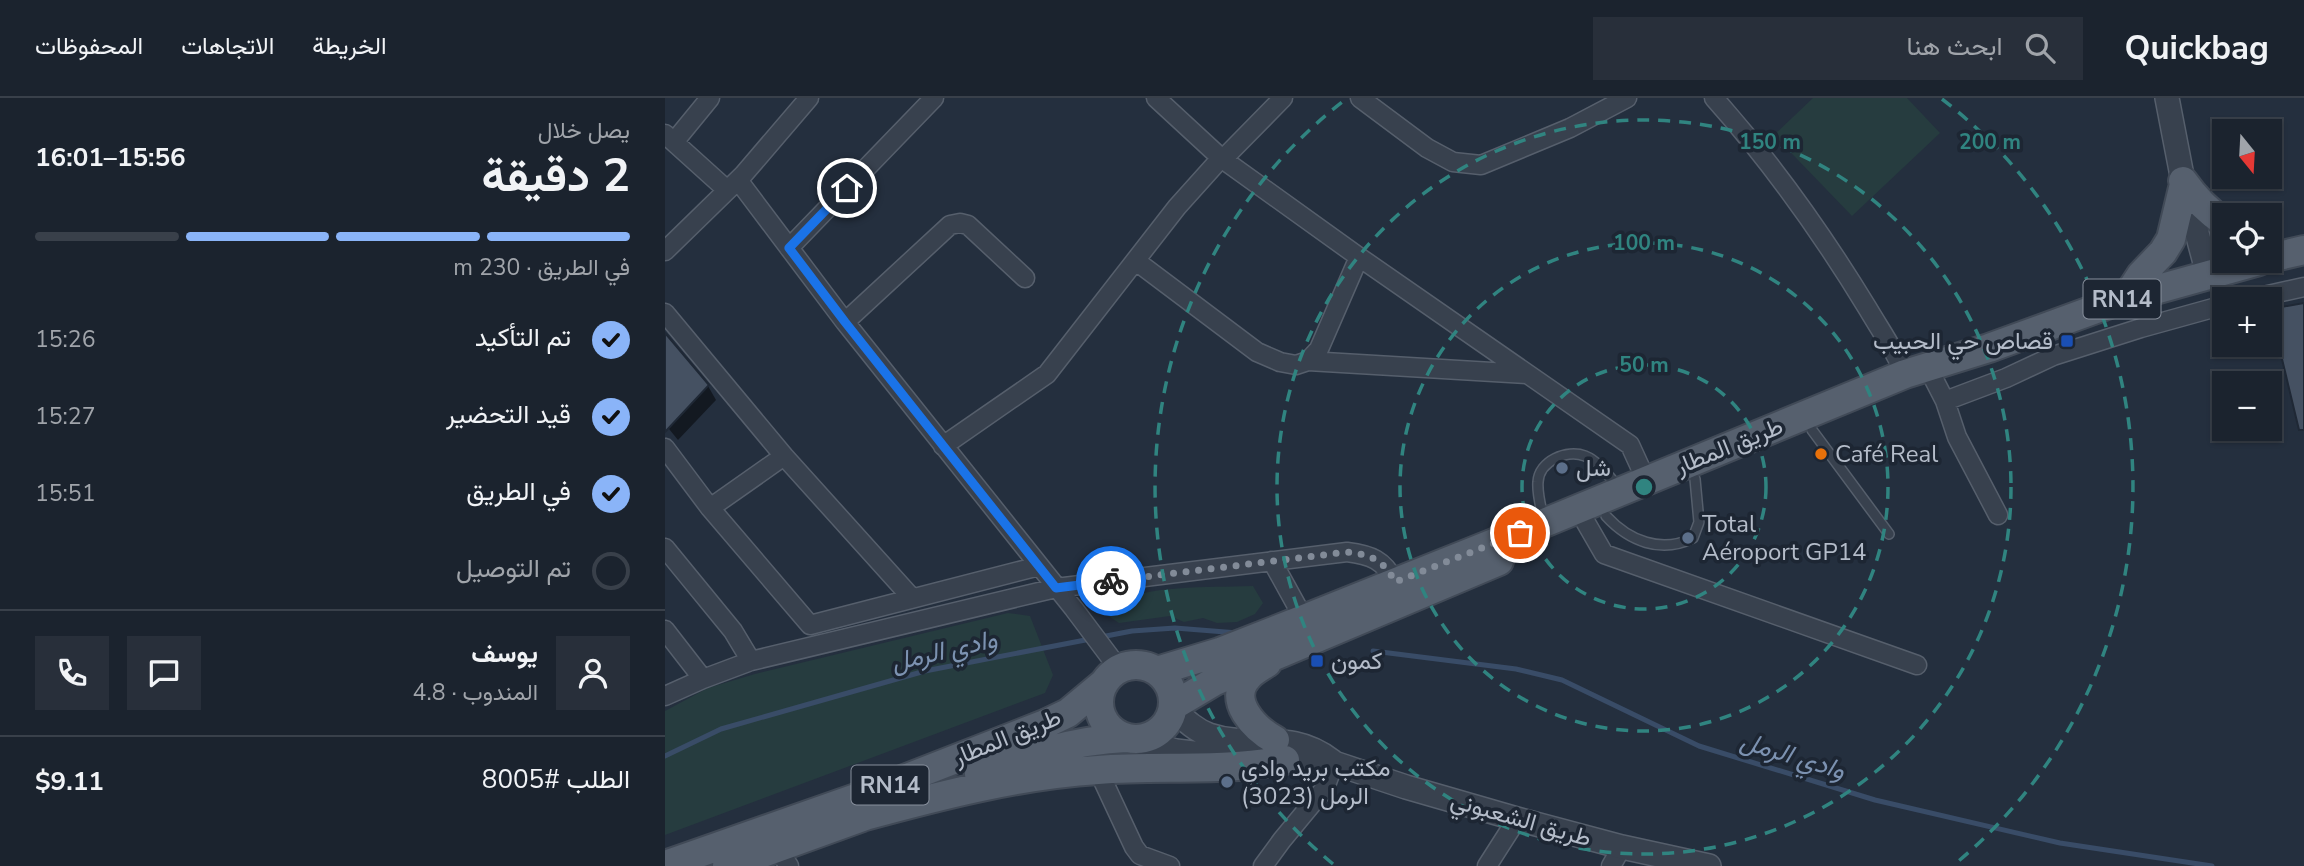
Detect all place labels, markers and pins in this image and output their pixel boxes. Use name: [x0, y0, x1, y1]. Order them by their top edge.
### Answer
pin: [817, 158, 877, 218]
place label: قصاص حي الحبيب: [1873, 325, 2053, 360]
marker: قصاص حي الحبيب: [2059, 333, 2075, 349]
place label: Café Real: [1835, 438, 1938, 470]
marker: Café Real: [1813, 446, 1829, 462]
place label: شل: [1576, 452, 1611, 484]
marker: شل: [1554, 460, 1570, 476]
centre of rings: [1632, 475, 1656, 499]
pin: [1490, 503, 1550, 563]
place label: Total Aéroport GP14: [1702, 508, 1866, 568]
marker: Total Aéroport GP14: [1680, 530, 1696, 546]
place label: كمون: [1331, 645, 1382, 677]
marker: كمون: [1309, 653, 1325, 669]
place label: مكتب بريد وادي الرمل (3023): [1241, 752, 1391, 812]
marker: مكتب بريد وادي الرمل (3023): [1219, 774, 1235, 790]

